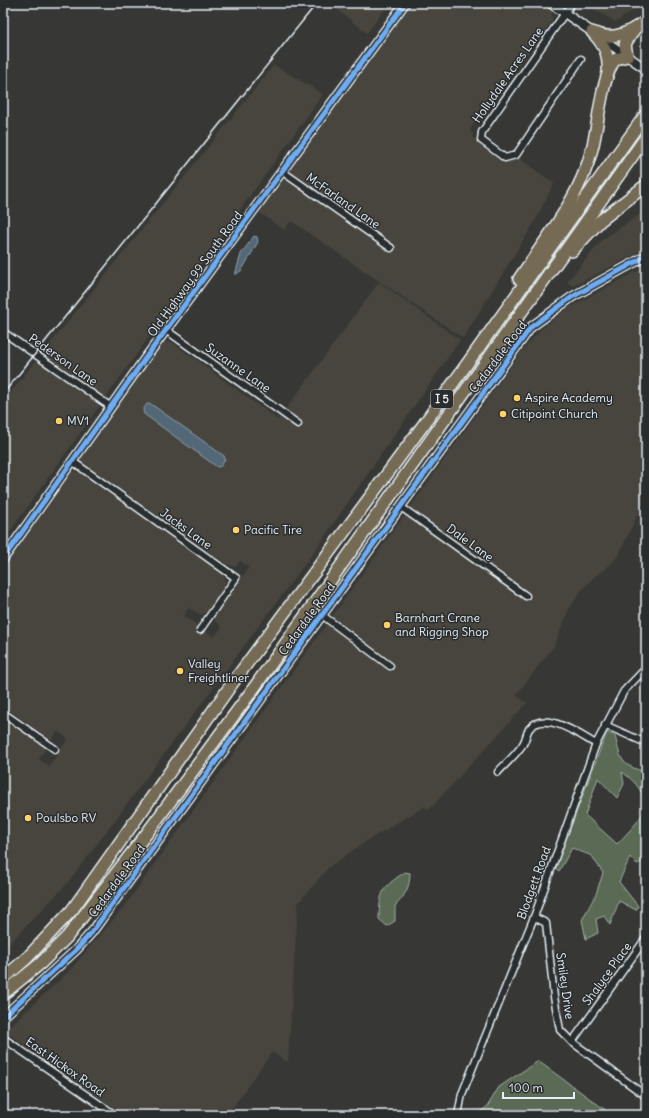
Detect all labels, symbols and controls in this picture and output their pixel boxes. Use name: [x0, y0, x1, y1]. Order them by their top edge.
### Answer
street label: Hollydale Acres Lane: [469, 24, 546, 125]
street label: McFarland Lane: [303, 170, 383, 232]
street label: Old Highway 99 South Road: [144, 208, 245, 339]
street label: Cedardale Road: [465, 318, 530, 396]
street label: Pederson Lane: [26, 330, 100, 389]
street label: Suzanne Lane: [203, 340, 274, 396]
road number: I 5: [431, 390, 453, 408]
place label: Aspire Academy: [525, 390, 613, 405]
marker: Aspire Academy: [512, 393, 522, 403]
place label: Citipoint Church: [511, 406, 598, 421]
marker: Citipoint Church: [498, 409, 508, 419]
place label: MV1: [67, 413, 89, 428]
marker: MV1: [54, 416, 64, 426]
street label: Jacks Lane: [158, 505, 215, 552]
street label: Dale Lane: [444, 521, 497, 565]
place label: Pacific Tire: [244, 522, 302, 537]
marker: Pacific Tire: [231, 525, 241, 535]
street label: Cedardale Road: [275, 579, 338, 658]
place label: Barnhart Crane and Rigging Shop: [395, 610, 489, 639]
marker: Barnhart Crane and Rigging Shop: [382, 620, 392, 630]
place label: Valley Freightliner: [188, 656, 249, 685]
marker: Valley Freightliner: [175, 666, 185, 676]
place label: Poulsbo RV: [36, 810, 97, 825]
marker: Poulsbo RV: [23, 813, 33, 823]
street label: Cedardale Road: [85, 841, 148, 920]
street label: Blodgett Road: [513, 844, 554, 921]
street label: Shalyce Place: [579, 939, 634, 1008]
street label: Smiley Drive: [553, 952, 578, 1020]
street label: East Hickox Road: [23, 1034, 108, 1099]
scale bar: [503, 1074, 574, 1100]
text: 100 m: [509, 1080, 543, 1095]

